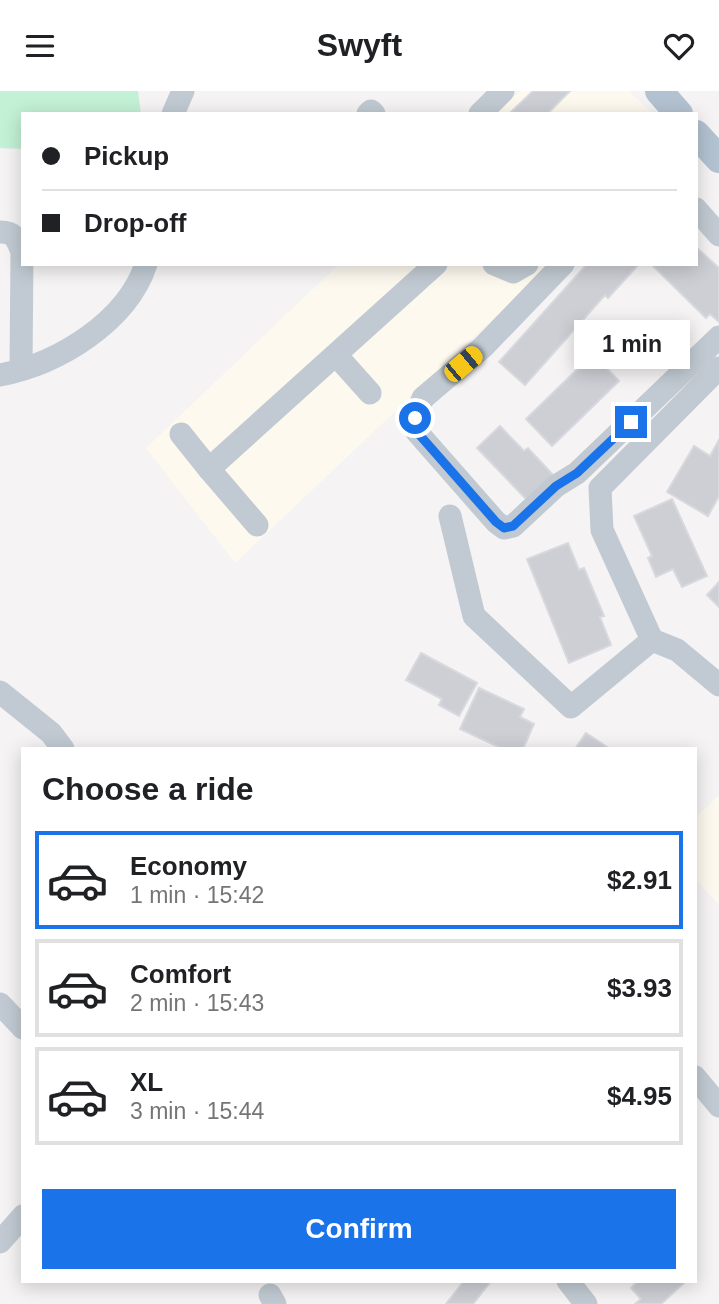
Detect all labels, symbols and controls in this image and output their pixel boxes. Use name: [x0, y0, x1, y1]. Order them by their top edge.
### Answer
icon: menu: [21, 27, 59, 65]
text: Swyft: [317, 27, 402, 63]
icon: heart: [660, 27, 698, 65]
text: Pickup: [84, 141, 169, 171]
text: Drop-off: [84, 208, 187, 238]
callout: 1 min: [573, 321, 689, 369]
text: 1 min: [602, 331, 662, 357]
car: [441, 342, 486, 386]
route start: [399, 402, 431, 434]
route end: [615, 406, 647, 438]
text: Choose a ride: [42, 771, 254, 807]
icon: car: [46, 849, 109, 912]
text: Economy: [130, 851, 247, 881]
text: $2.91: [607, 865, 672, 895]
text: 1 min · 15:42: [130, 882, 264, 908]
icon: car: [46, 957, 109, 1020]
text: Comfort: [130, 959, 231, 989]
text: $3.93: [607, 973, 672, 1003]
text: 2 min · 15:43: [130, 990, 264, 1016]
icon: car: [46, 1065, 109, 1128]
text: XL: [130, 1067, 163, 1097]
text: $4.95: [607, 1081, 672, 1111]
text: 3 min · 15:44: [130, 1098, 264, 1124]
button: Confirm: [42, 1189, 676, 1269]

